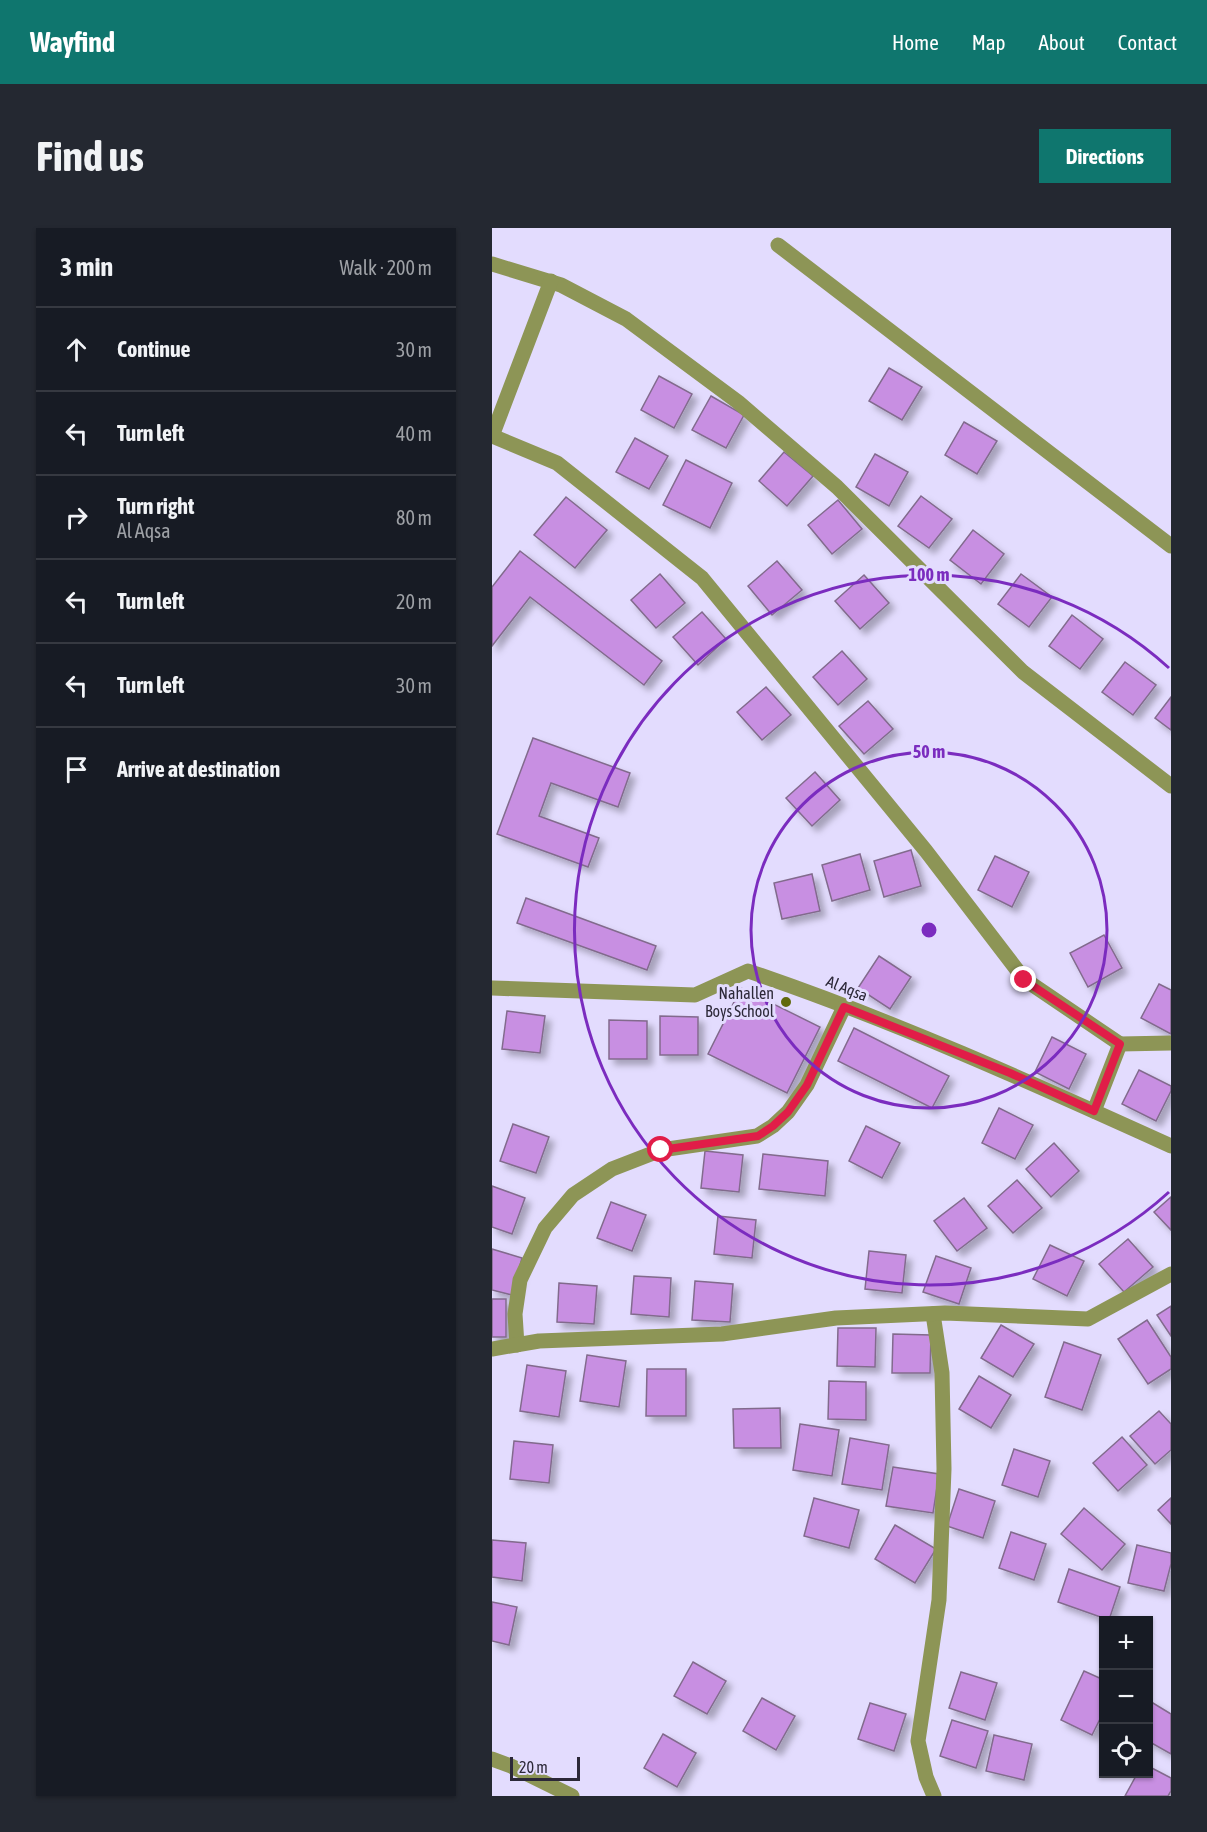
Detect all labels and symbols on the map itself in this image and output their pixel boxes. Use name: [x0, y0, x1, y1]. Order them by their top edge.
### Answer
text: 100 m: [909, 564, 949, 585]
text: 50 m: [913, 741, 945, 762]
centre of rings: [919, 920, 939, 940]
route end: [1010, 966, 1036, 992]
street label: Al Aqsa: [823, 972, 870, 1005]
place label: Nahallen Boys School: [705, 984, 775, 1021]
marker: Nahallen Boys School: [779, 995, 793, 1009]
route start: [647, 1136, 673, 1162]
scale bar: [510, 1754, 580, 1782]

